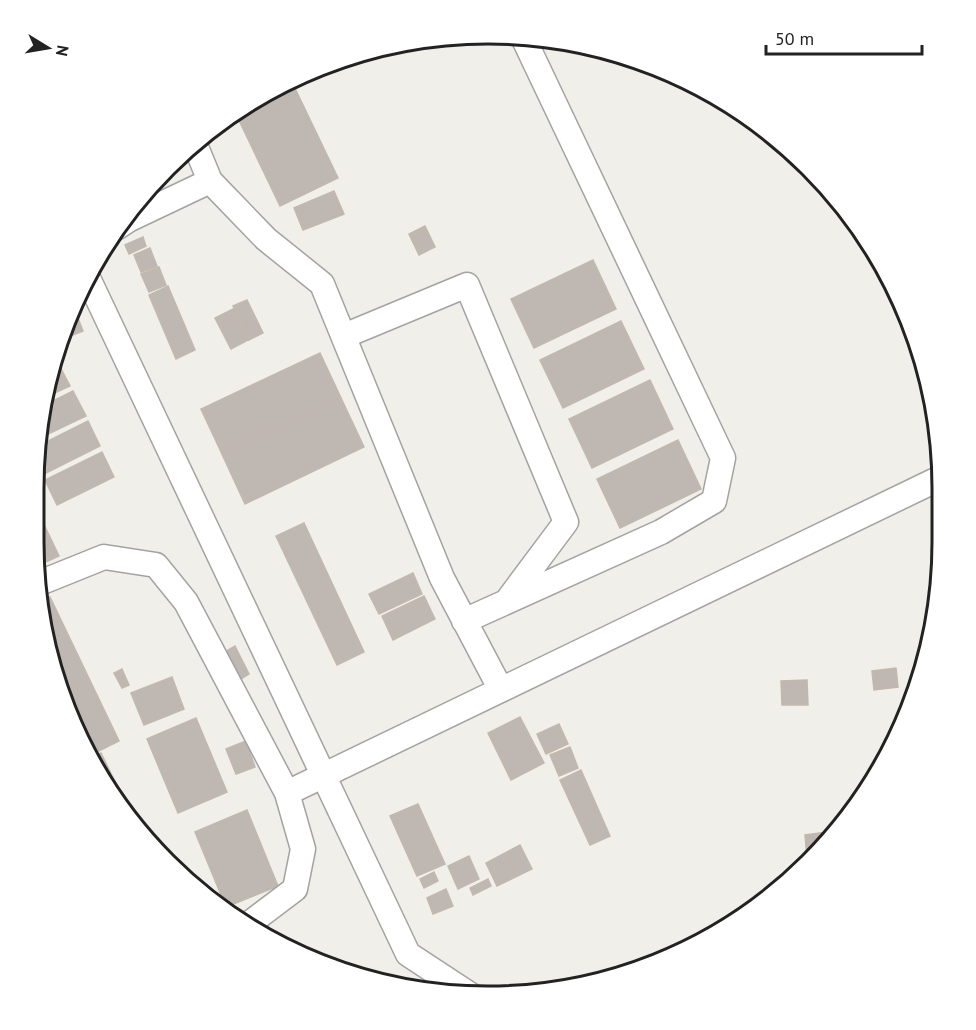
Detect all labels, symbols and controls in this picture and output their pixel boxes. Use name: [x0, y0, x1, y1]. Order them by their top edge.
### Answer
north arrow: [18, 18, 78, 78]
scale bar: [766, 18, 922, 56]
text: 50 m: [775, 27, 814, 50]
text: N: [52, 44, 74, 58]

